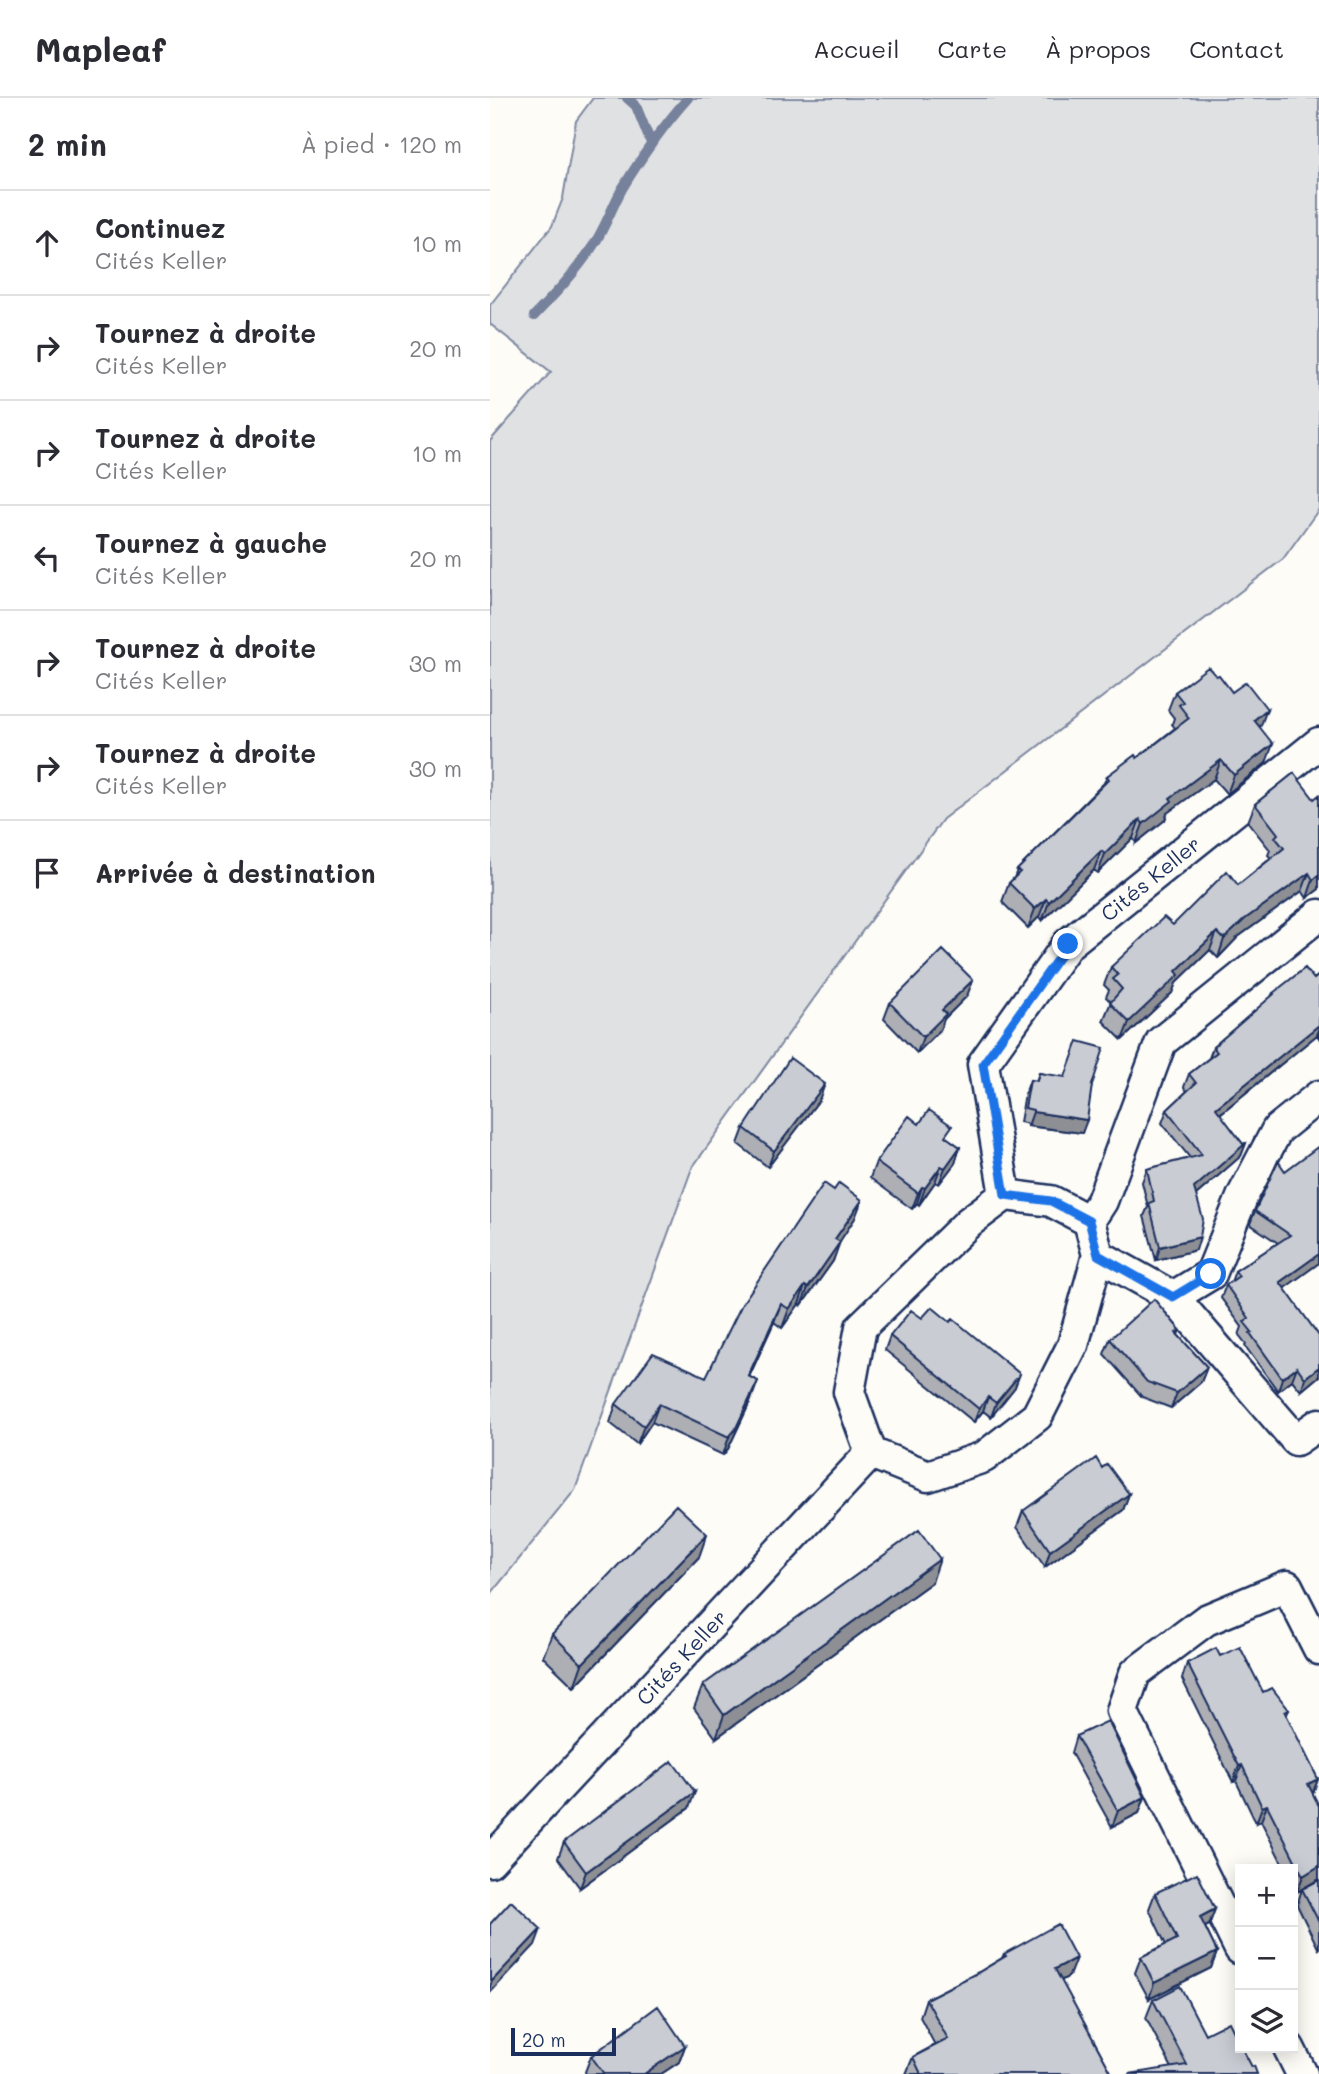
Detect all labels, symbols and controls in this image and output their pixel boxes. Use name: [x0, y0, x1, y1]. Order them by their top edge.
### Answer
text: Mapleaf: [35, 27, 166, 70]
text: Accueil: [813, 33, 899, 64]
text: Carte: [937, 33, 1007, 64]
text: À propos: [1045, 33, 1151, 64]
text: Contact: [1189, 33, 1284, 64]
text: 2 min: [28, 124, 107, 164]
text: À pied · 120 m: [301, 129, 462, 159]
text: Continuez: [95, 211, 225, 245]
icon: ahead: [28, 224, 66, 262]
text: 10 m: [412, 228, 462, 258]
text: Cités Keller: [95, 245, 227, 275]
text: Tournez à droite: [95, 316, 316, 350]
icon: right: [28, 329, 66, 367]
text: 20 m: [409, 333, 462, 363]
text: Cités Keller: [95, 350, 227, 380]
text: Tournez à droite: [95, 421, 316, 455]
icon: right: [28, 434, 66, 472]
text: 10 m: [412, 438, 462, 468]
text: Cités Keller: [95, 455, 227, 485]
text: Tournez à gauche: [95, 526, 327, 560]
icon: left: [28, 539, 66, 577]
text: 20 m: [409, 543, 462, 573]
text: Cités Keller: [95, 560, 227, 590]
text: Tournez à droite: [95, 631, 316, 665]
icon: right: [28, 644, 66, 682]
text: 30 m: [409, 648, 462, 678]
text: Cités Keller: [95, 665, 227, 695]
text: Tournez à droite: [95, 736, 316, 770]
icon: right: [28, 749, 66, 787]
text: 30 m: [409, 753, 462, 783]
text: Cités Keller: [95, 770, 227, 800]
street label: Cités Keller: [1095, 829, 1205, 927]
icon: arrive: [28, 854, 66, 892]
text: Arrivée à destination: [95, 856, 375, 890]
route end: [1052, 928, 1083, 959]
route start: [1195, 1258, 1226, 1289]
street label: Cités Keller: [630, 1604, 732, 1710]
map controls: [1235, 1864, 1298, 2053]
button: +: [1235, 1864, 1298, 1927]
button: −: [1235, 1927, 1298, 1990]
button: layers: [1235, 1990, 1298, 2053]
scale bar: [511, 2025, 616, 2057]
text: 20 m: [522, 2027, 566, 2052]

